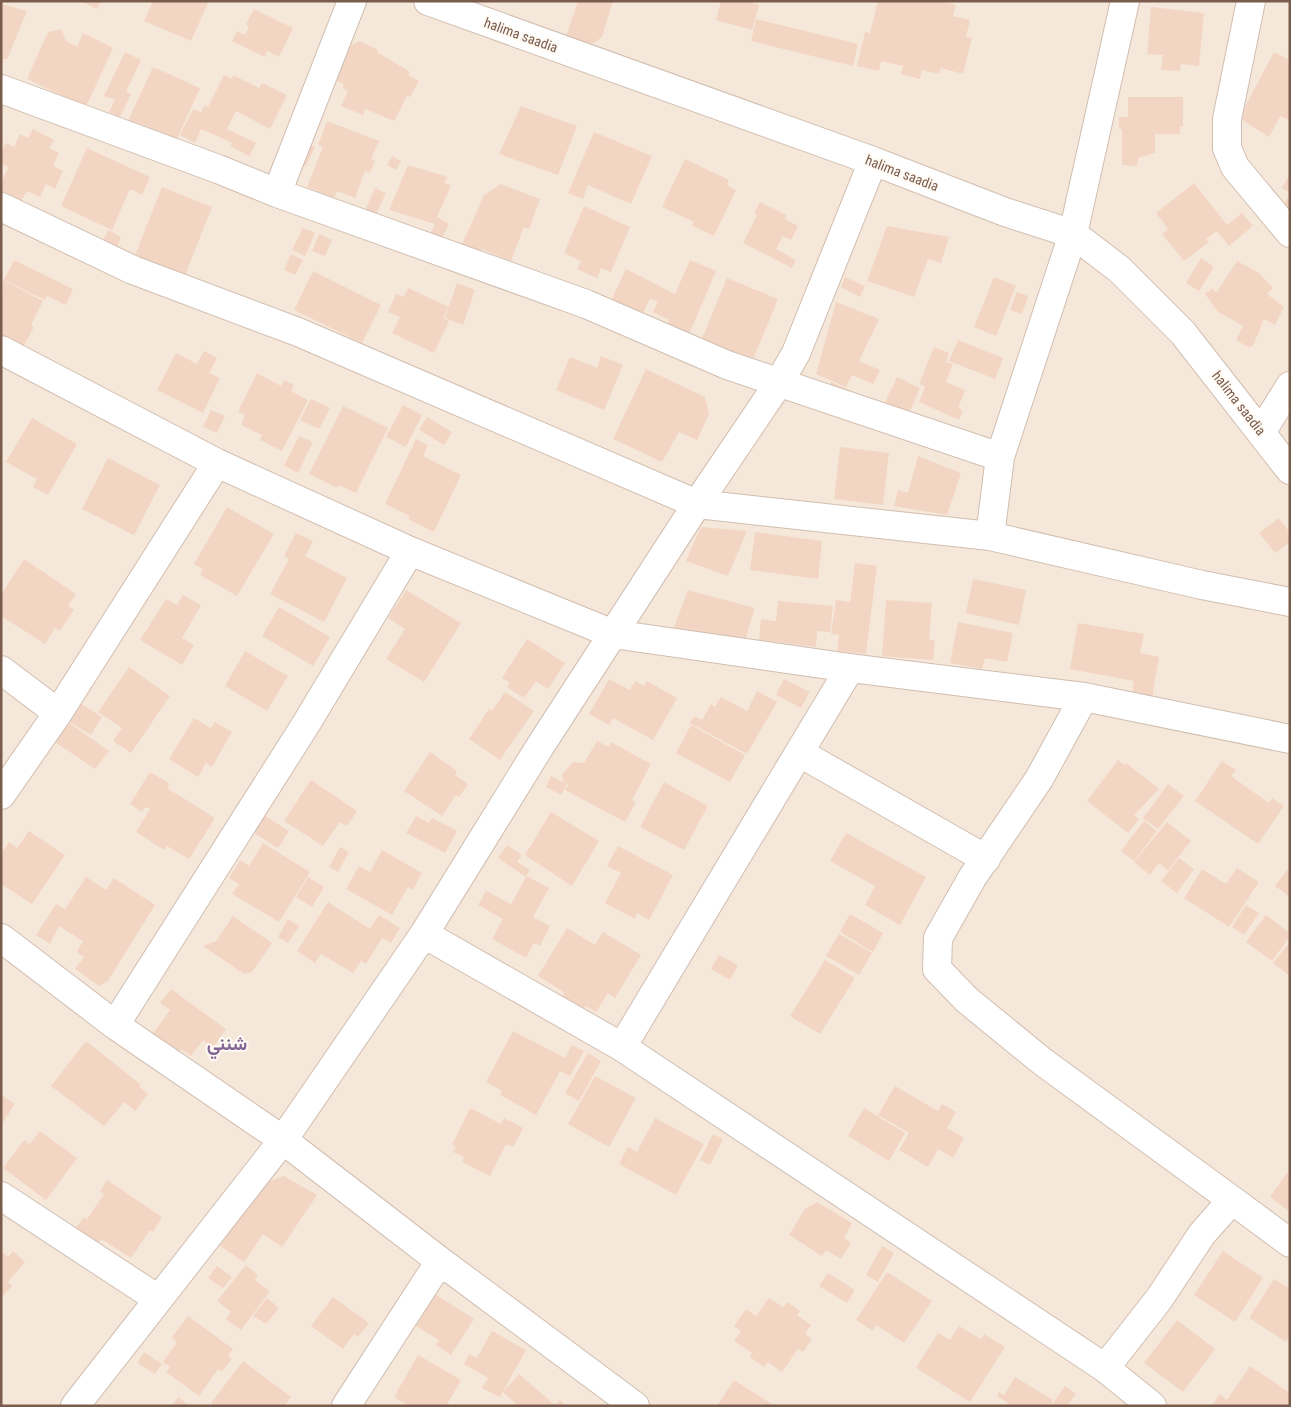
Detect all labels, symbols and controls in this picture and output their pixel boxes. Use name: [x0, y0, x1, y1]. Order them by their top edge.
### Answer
street label: halima saadia: [482, 14, 560, 56]
street label: halima saadia: [863, 152, 941, 194]
street label: halima saadia: [1209, 368, 1269, 438]
district label: شنني: [207, 1032, 247, 1060]

